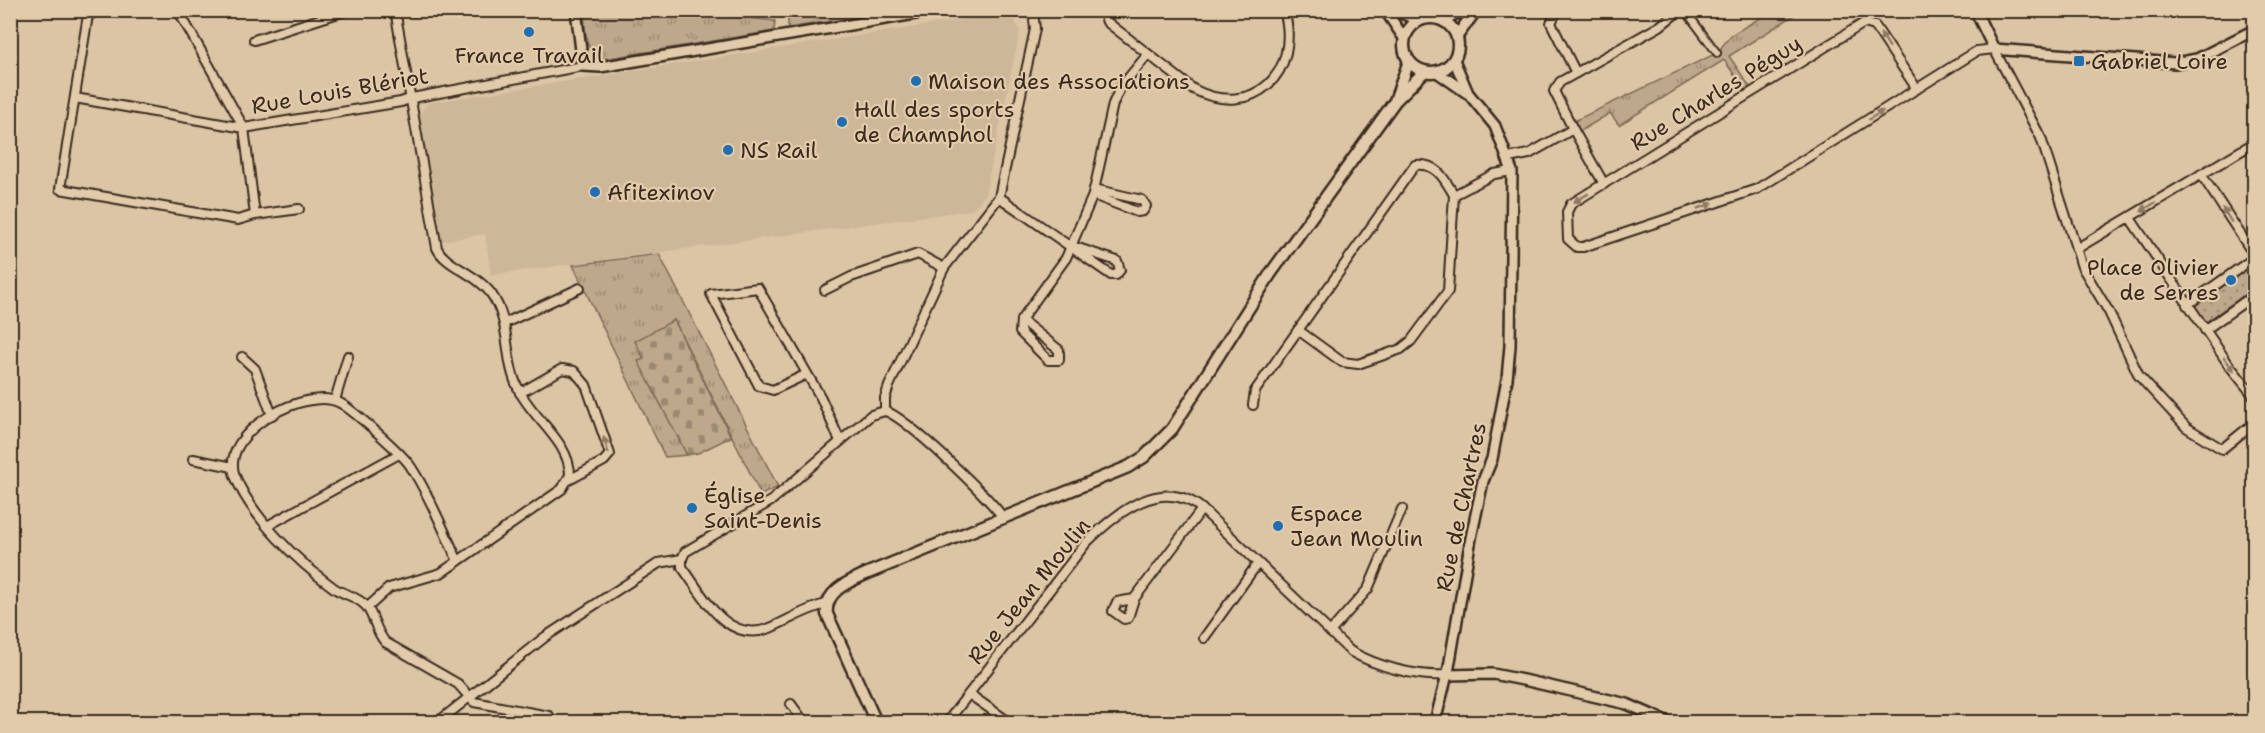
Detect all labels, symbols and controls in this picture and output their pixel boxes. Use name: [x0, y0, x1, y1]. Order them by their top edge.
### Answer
marker: France Travail: [522, 25, 536, 39]
street label: Rue Charles Péguy: [1625, 29, 1807, 157]
one-way arrow: [1880, 32, 1891, 48]
place label: France Travail: [454, 41, 604, 70]
place label: Gabriel Loire: [2091, 47, 2228, 76]
marker: Gabriel Loire: [2072, 54, 2086, 68]
street label: Rue Louis Blériot: [249, 61, 431, 121]
place label: Maison des Associations: [928, 67, 1190, 96]
marker: Maison des Associations: [909, 74, 923, 88]
place label: Hall des sports de Champhol: [854, 95, 1015, 149]
one-way arrow: [1868, 109, 1884, 120]
marker: Hall des sports de Champhol: [835, 115, 849, 129]
place label: NS Rail: [740, 136, 818, 165]
marker: NS Rail: [721, 143, 735, 157]
place label: Afitexinov: [607, 178, 715, 207]
marker: Afitexinov: [588, 185, 602, 199]
one-way arrow: [1573, 193, 1589, 204]
one-way arrow: [1696, 201, 1714, 210]
one-way arrow: [2140, 201, 2156, 212]
one-way arrow: [2222, 207, 2233, 223]
place label: Place Olivier de Serres: [2087, 253, 2219, 307]
marker: Place Olivier de Serres: [2224, 273, 2238, 287]
one-way arrow: [2223, 355, 2235, 371]
street label: Rue de Chartres: [1429, 420, 1493, 594]
one-way arrow: [601, 436, 610, 454]
place label: Église Saint-Denis: [704, 481, 822, 535]
place label: Espace Jean Moulin: [1290, 499, 1423, 553]
marker: Église Saint-Denis: [685, 501, 699, 515]
street label: Rue Jean Moulin: [961, 512, 1097, 670]
marker: Espace Jean Moulin: [1271, 519, 1285, 533]

